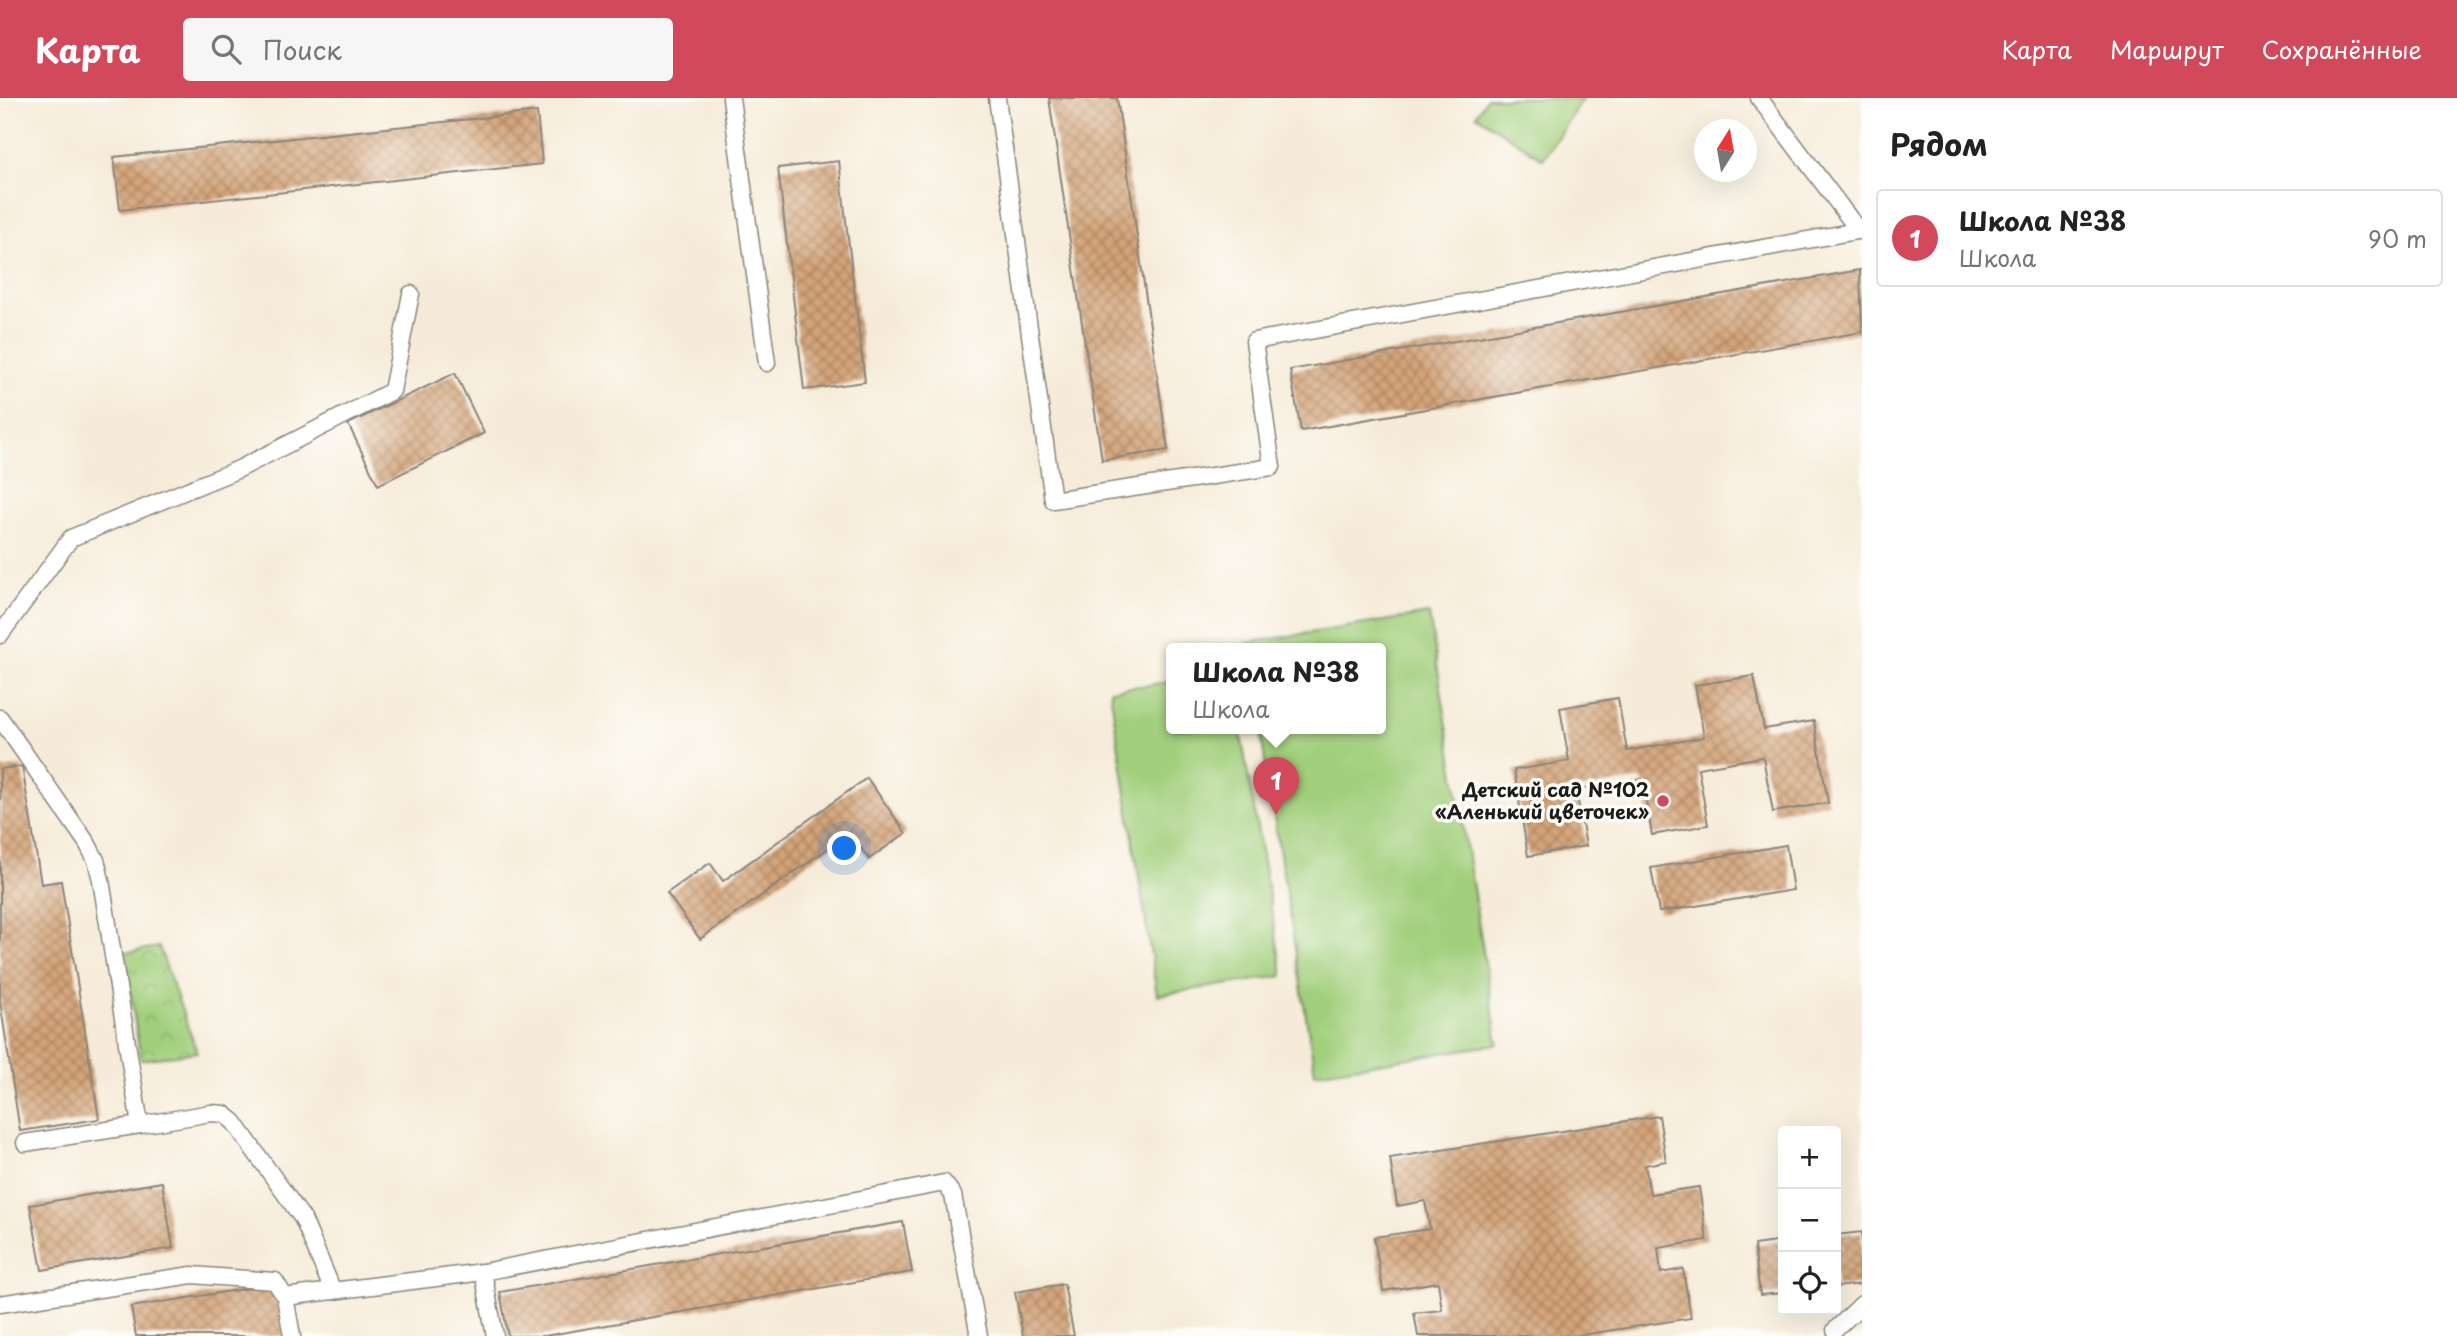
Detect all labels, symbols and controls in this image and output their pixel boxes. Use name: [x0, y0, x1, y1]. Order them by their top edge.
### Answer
search box: [183, 18, 673, 81]
text: Карта: [35, 24, 141, 74]
icon: search: [207, 30, 245, 68]
text: Поиск: [263, 30, 342, 69]
text: Карта: [2001, 31, 2072, 67]
text: Маршрут: [2110, 31, 2224, 67]
text: Сохранённые: [2262, 31, 2422, 67]
north arrow: [1694, 119, 1757, 182]
text: Рядом: [1890, 121, 1988, 166]
text: Школа №38: [1959, 201, 2126, 240]
text: 1: [1910, 221, 1921, 256]
text: 90 m: [2368, 221, 2427, 256]
text: Школа: [1959, 240, 2036, 275]
popup: [1166, 643, 1386, 734]
text: Школа №38: [1192, 652, 1360, 691]
text: Школа: [1192, 691, 1270, 726]
pin: 1: [1253, 757, 1299, 815]
place label: Детский сад №102 «Аленький цветочек»: [1435, 775, 1649, 825]
marker: Детский сад №102 «Аленький цветочек»: [1655, 793, 1671, 809]
your location: [827, 831, 861, 865]
map controls: [1778, 1126, 1841, 1315]
button: +: [1778, 1126, 1841, 1189]
button: −: [1778, 1189, 1841, 1252]
button: locate: [1778, 1252, 1841, 1315]

